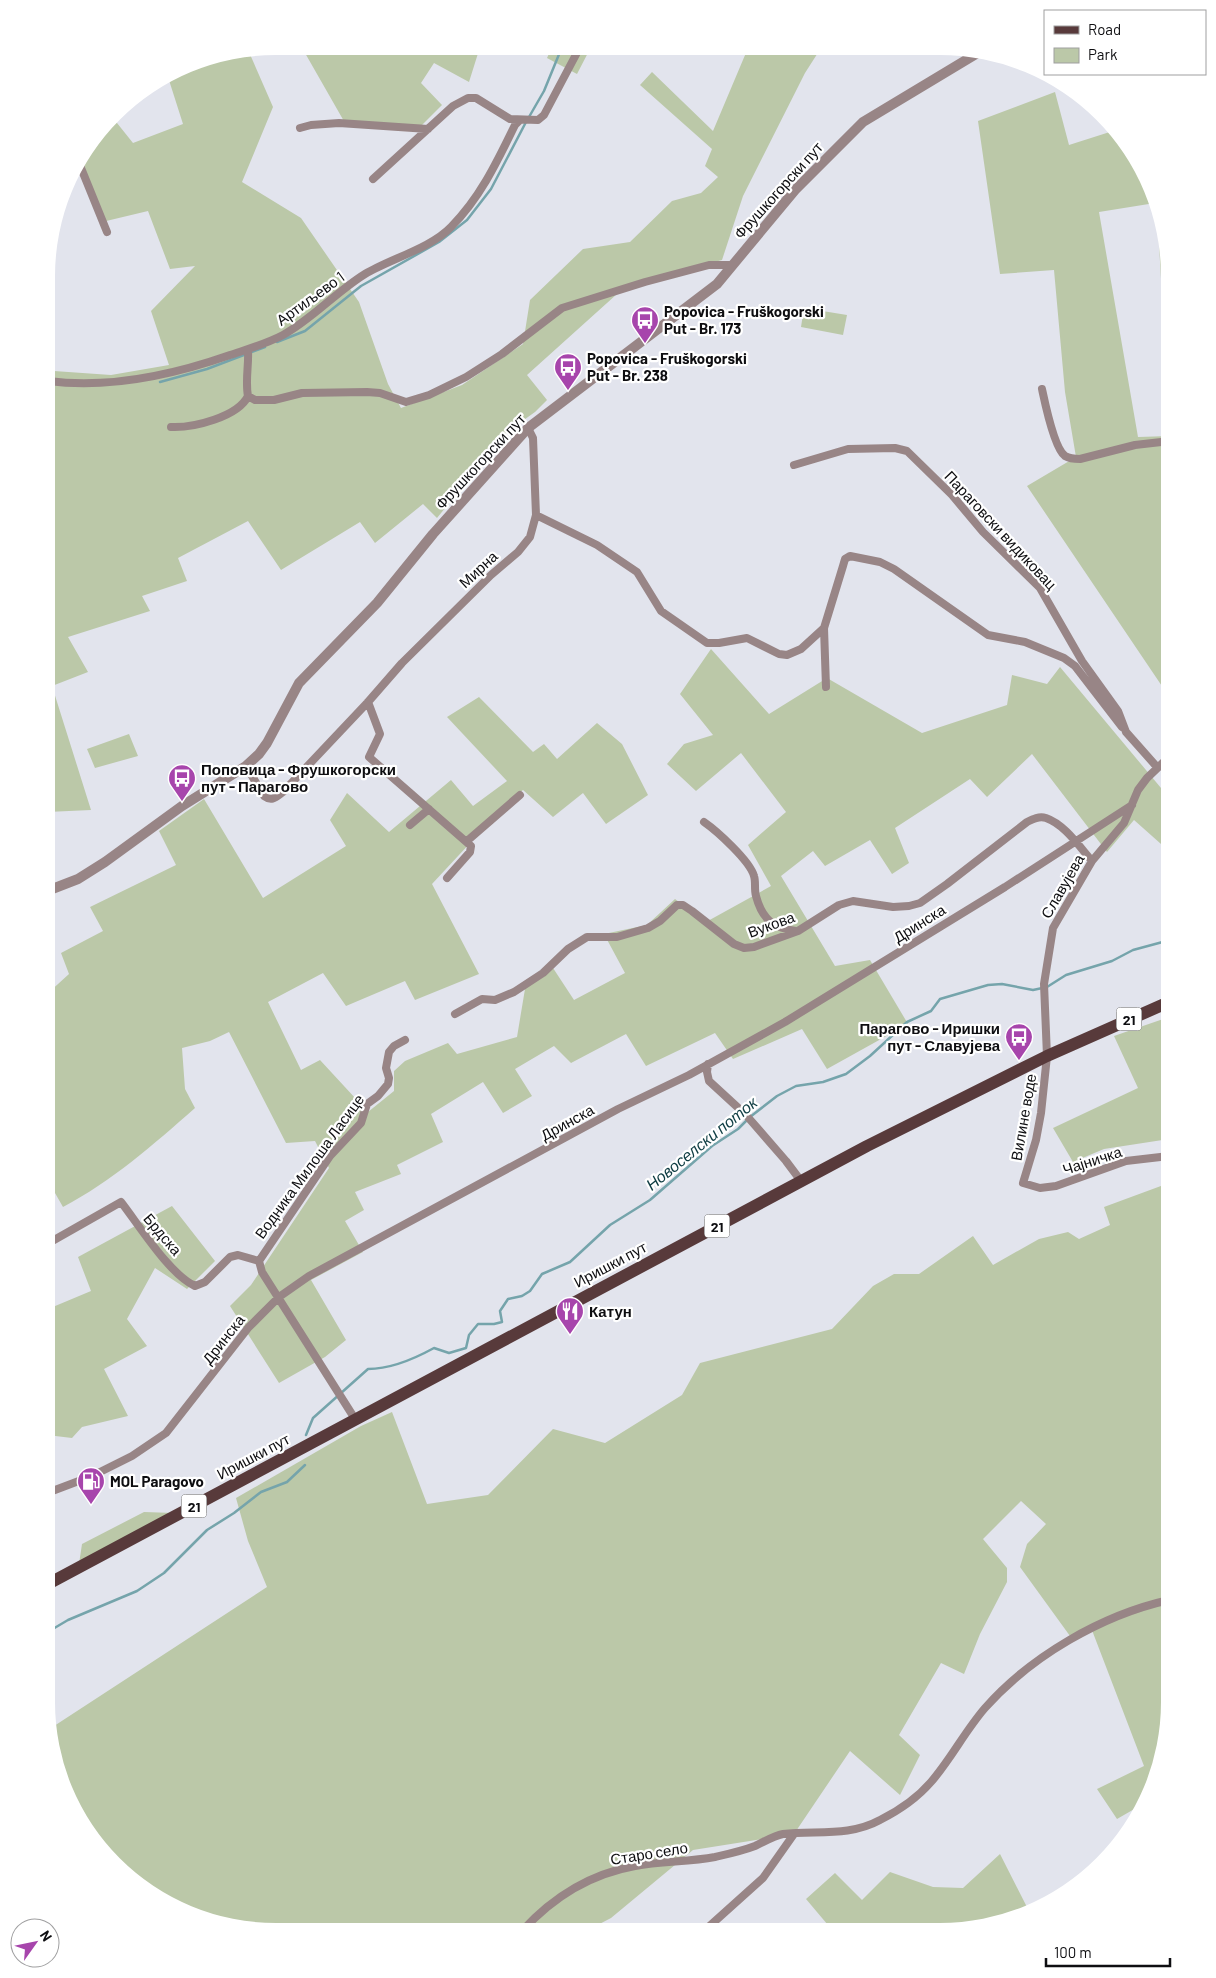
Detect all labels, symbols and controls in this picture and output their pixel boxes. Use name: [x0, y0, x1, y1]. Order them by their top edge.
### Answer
legend: [1044, 10, 1206, 75]
text: Road: [1088, 20, 1121, 38]
text: Park: [1088, 45, 1118, 63]
street label: Фрушкогорски пут: [730, 138, 826, 242]
street label: Артиљево 1: [273, 267, 347, 329]
place label: Popovica - Fruškogorski Put - Br. 173: [664, 302, 824, 337]
bus stop icon: Popovica - Fruškogorski Put - Br. 173: [630, 305, 660, 344]
place label: Popovica - Fruškogorski Put - Br. 238: [587, 349, 747, 384]
bus stop icon: Popovica - Fruškogorski Put - Br. 238: [553, 352, 583, 391]
street label: Фрушкогорски пут: [431, 409, 529, 512]
street label: Параговски видиковац: [941, 467, 1061, 593]
street label: Мирна: [455, 546, 501, 591]
place label: Поповица - Фрушкогорски пут - Парагово: [201, 760, 396, 795]
bus stop icon: Поповица - Фрушкогорски пут - Парагово: [167, 763, 197, 802]
street label: Славујева: [1036, 850, 1088, 921]
street label: Дринска: [890, 900, 949, 946]
street label: Вукова: [745, 907, 798, 941]
road number: 21: [1116, 1008, 1142, 1030]
place label: Парагово - Иришки пут - Славујева: [859, 1019, 1001, 1054]
bus stop icon: Парагово - Иришки пут - Славујева: [1004, 1022, 1034, 1061]
street label: Вилине воде: [1006, 1072, 1040, 1162]
street label: Водника Милоша Ласице: [251, 1090, 367, 1242]
water label: Новоселски поток: [642, 1091, 762, 1194]
street label: Дринска: [537, 1100, 597, 1144]
street label: Чајничка: [1060, 1142, 1125, 1178]
street label: Брдска: [140, 1209, 186, 1259]
road number: 21: [704, 1214, 730, 1238]
street label: Иришки пут: [570, 1237, 650, 1291]
restaurant icon: Катун: [555, 1296, 585, 1335]
place label: Катун: [589, 1302, 632, 1320]
street label: Дринска: [198, 1310, 248, 1367]
street label: Иришки пут: [213, 1429, 293, 1483]
fuel station icon: MOL Paragovo: [76, 1466, 106, 1505]
place label: MOL Paragovo: [110, 1472, 204, 1490]
road number: 21: [182, 1494, 206, 1518]
street label: Старо село: [609, 1838, 689, 1868]
north arrow: [10, 1918, 60, 1968]
text: N: [37, 1927, 56, 1944]
scale bar: [1046, 1936, 1170, 1968]
text: 100 m: [1054, 1943, 1092, 1961]

